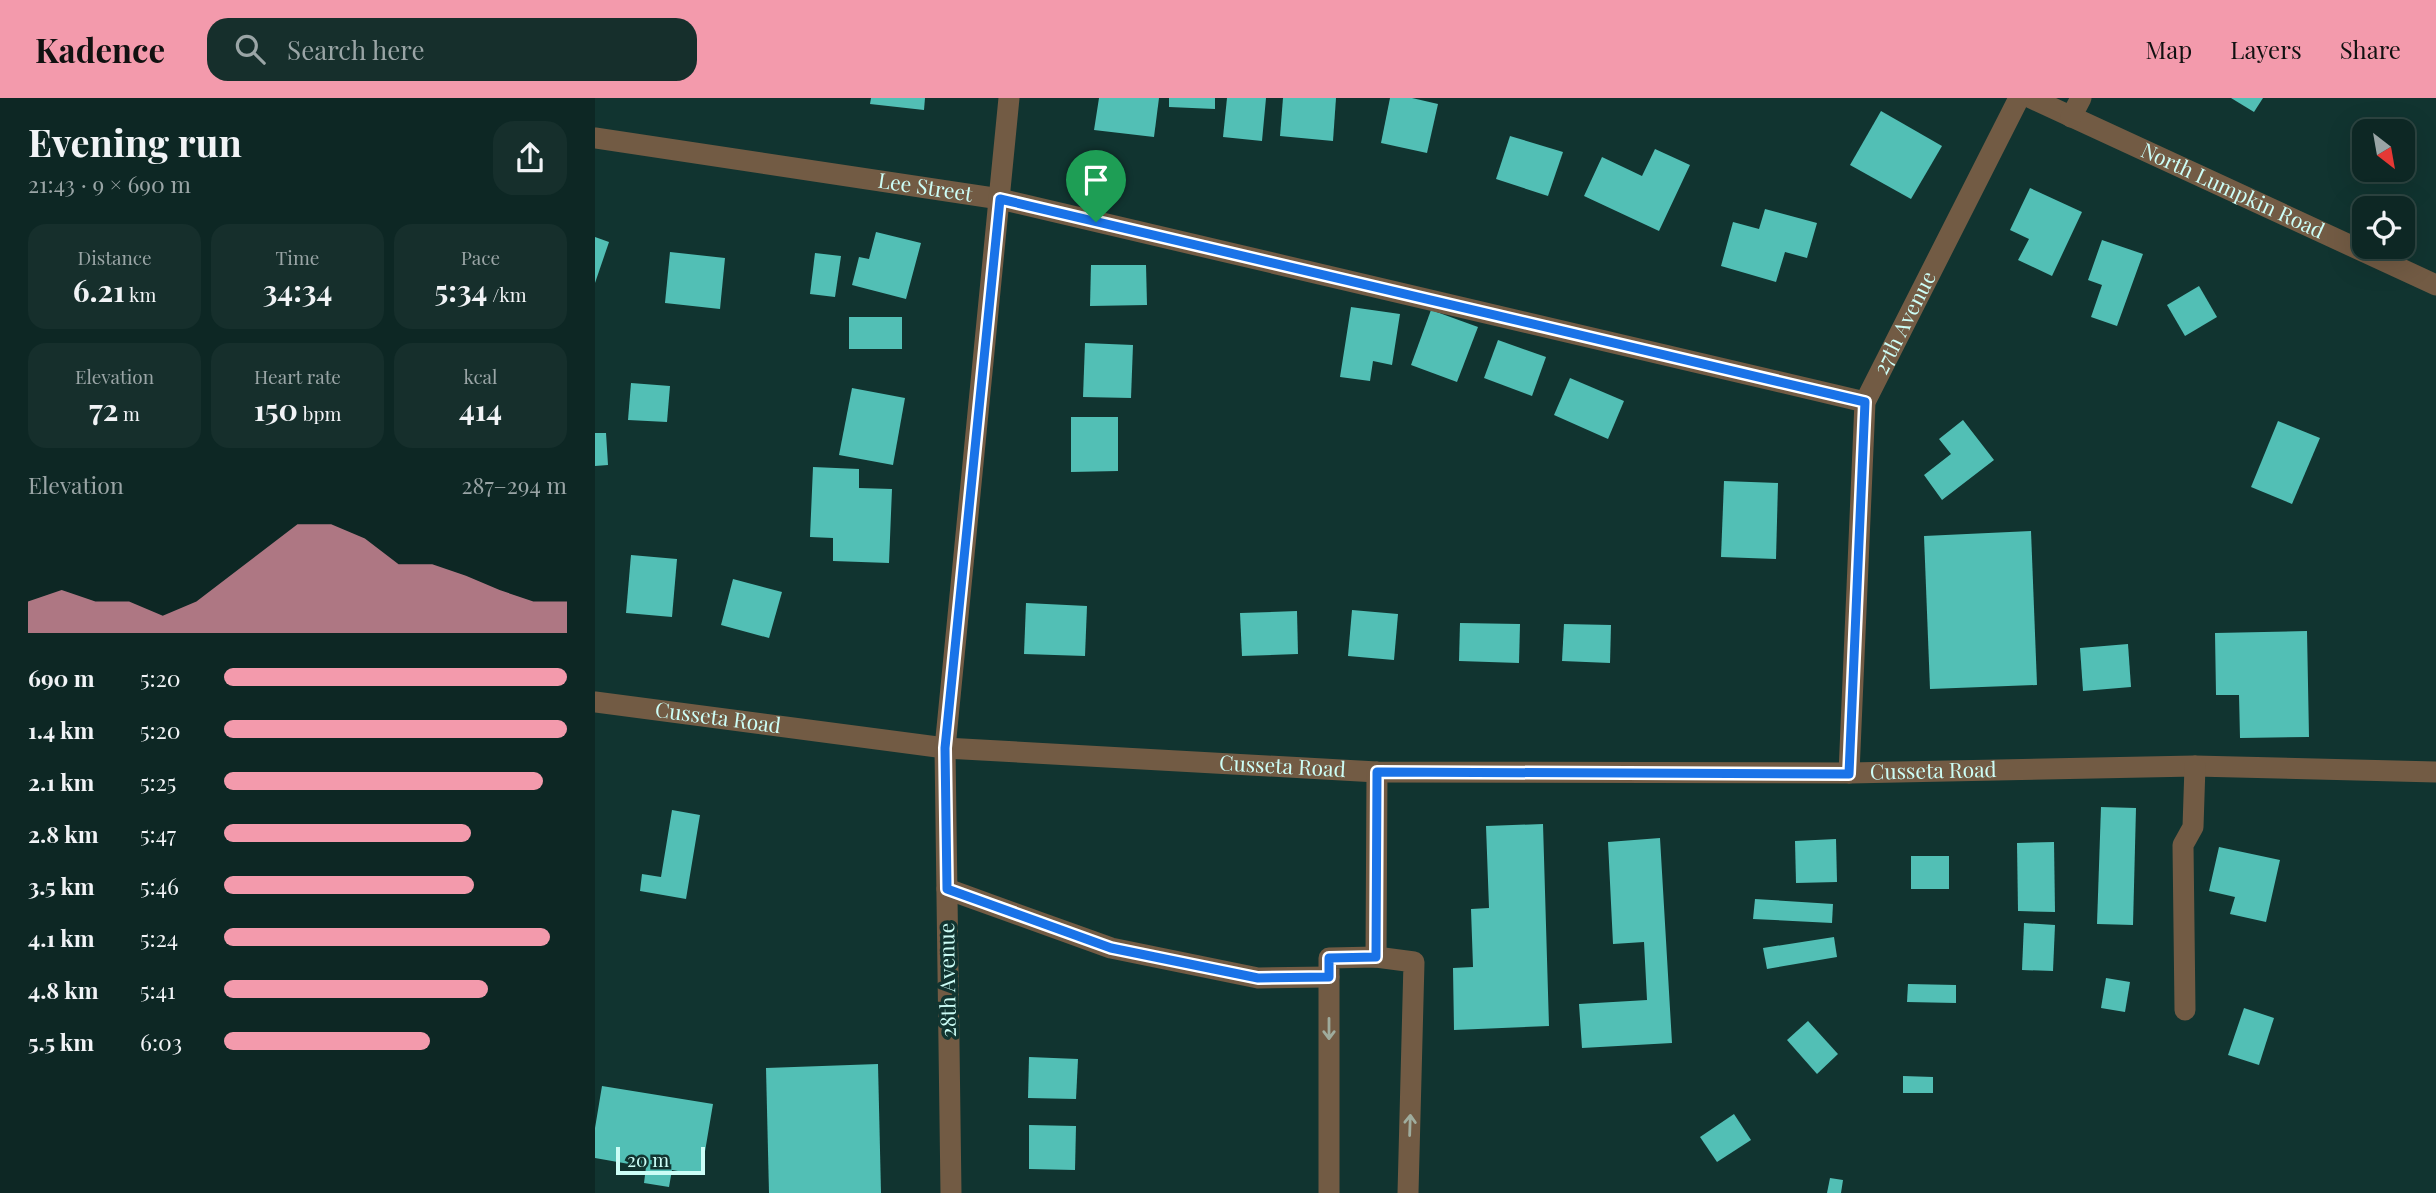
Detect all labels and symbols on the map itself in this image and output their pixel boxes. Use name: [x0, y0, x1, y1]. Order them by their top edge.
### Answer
north arrow: [2352, 119, 2415, 182]
street label: North Lumpkin Road: [2137, 135, 2330, 244]
pin: [1066, 150, 1126, 222]
street label: Lee Street: [876, 165, 975, 207]
street label: 27th Avenue: [1865, 266, 1941, 378]
street label: Cusseta Road: [654, 694, 783, 738]
street label: Cusseta Road: [1219, 747, 1347, 782]
street label: Cusseta Road: [1870, 754, 1997, 785]
street label: 28th Avenue: [931, 923, 961, 1038]
one-way arrow: [1322, 1017, 1336, 1040]
one-way arrow: [1403, 1114, 1416, 1137]
scale bar: [616, 1144, 705, 1176]

